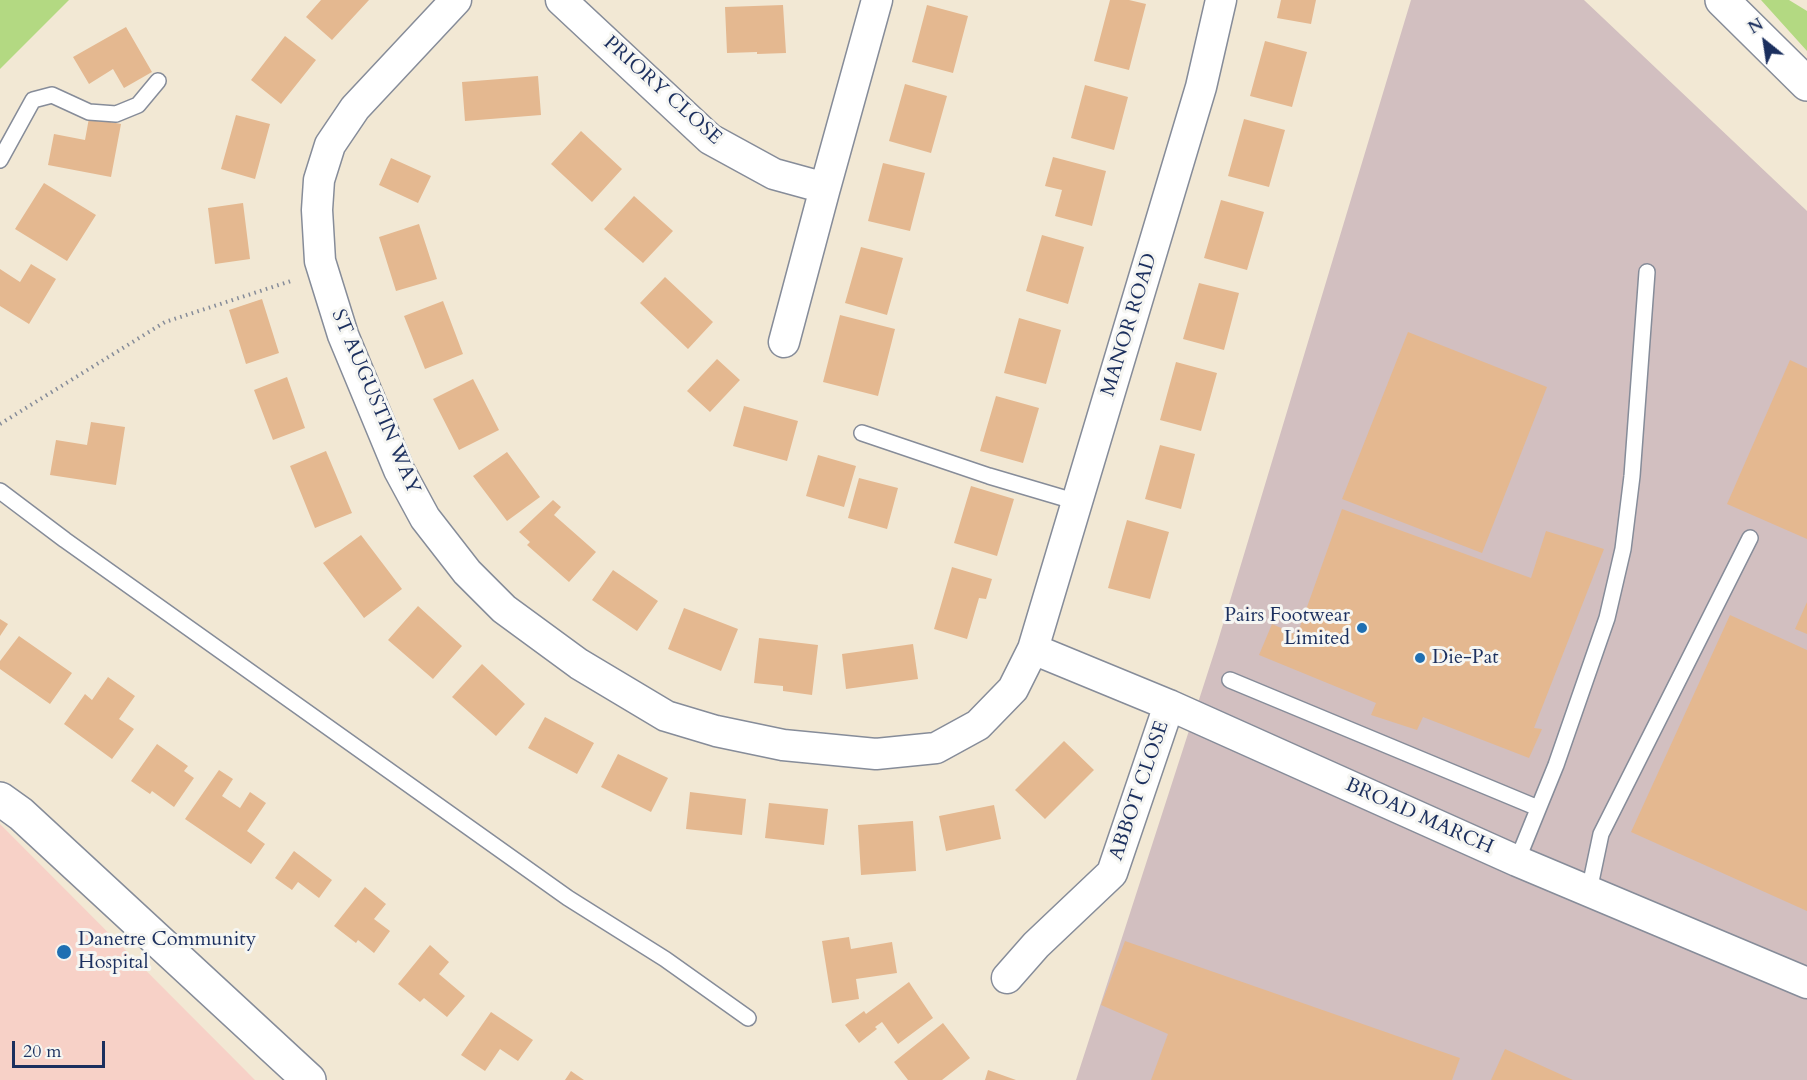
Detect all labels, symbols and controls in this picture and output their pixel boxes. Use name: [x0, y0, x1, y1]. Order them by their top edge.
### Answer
north arrow: [1735, 12, 1795, 72]
text: N: [1744, 13, 1768, 39]
street label: PRIORY CLOSE: [598, 32, 726, 150]
street label: MANOR ROAD: [1097, 251, 1163, 399]
street label: ST AUGUSTIN WAY: [325, 306, 425, 498]
place label: Pairs Footwear Limited: [1224, 604, 1350, 651]
marker: Pairs Footwear Limited: [1355, 621, 1369, 635]
place label: Die-Pat: [1432, 646, 1499, 670]
marker: Die-Pat: [1413, 651, 1427, 665]
street label: ABBOT CLOSE: [1105, 718, 1175, 864]
street label: BROAD MARCH: [1341, 774, 1497, 860]
place label: Danetre Community Hospital: [78, 928, 256, 975]
marker: Danetre Community Hospital: [55, 943, 73, 961]
scale bar: [15, 1029, 108, 1067]
text: 20 m: [23, 1039, 62, 1064]

